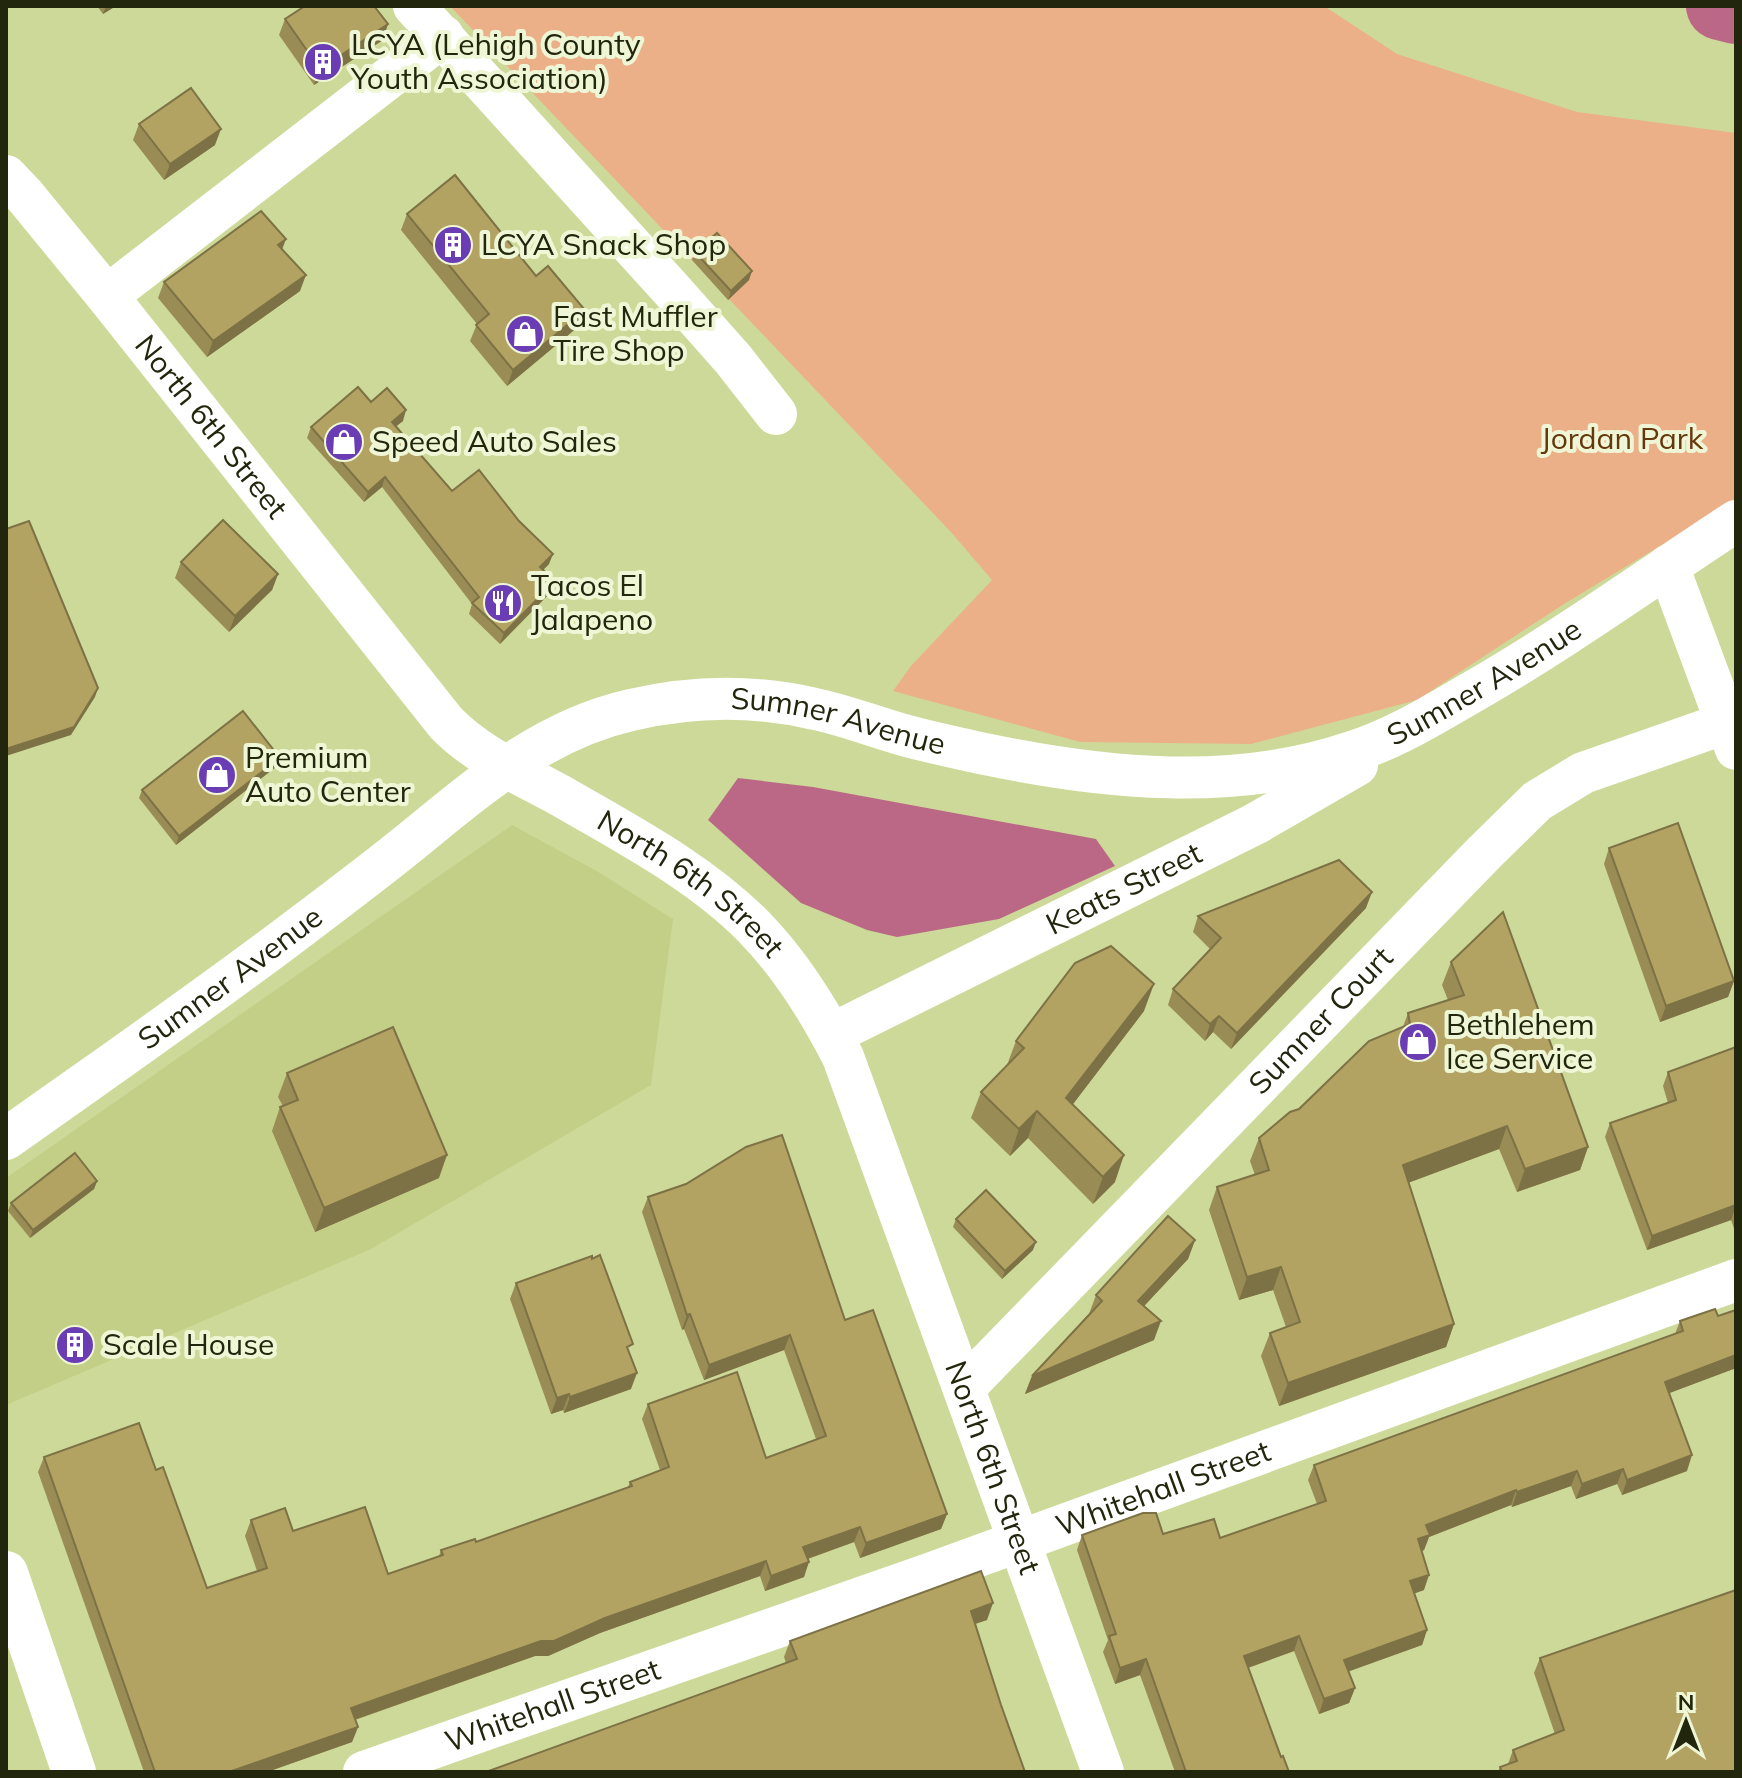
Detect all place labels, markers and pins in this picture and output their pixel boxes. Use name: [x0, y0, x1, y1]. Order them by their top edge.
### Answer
place label: LCYA (Lehigh County Youth Association): [350, 25, 641, 97]
building icon: LCYA (Lehigh County Youth Association): [302, 41, 344, 83]
building icon: LCYA Snack Shop: [432, 224, 474, 266]
place label: LCYA Snack Shop: [481, 225, 726, 263]
place label: Fast Muffler Tire Shop: [553, 297, 718, 369]
shop icon: Fast Muffler Tire Shop: [504, 313, 546, 355]
shop icon: Speed Auto Sales: [323, 421, 365, 463]
place label: Speed Auto Sales: [372, 422, 617, 460]
place label: Tacos El Jalapeno: [531, 566, 653, 638]
restaurant icon: Tacos El Jalapeno: [482, 582, 524, 624]
place label: Premium Auto Center: [245, 738, 411, 810]
shop icon: Premium Auto Center: [196, 754, 238, 796]
place label: Bethlehem Ice Service: [1446, 1005, 1595, 1077]
shop icon: Bethlehem Ice Service: [1397, 1021, 1439, 1063]
building icon: Scale House: [54, 1324, 96, 1366]
place label: Scale House: [103, 1325, 274, 1363]

